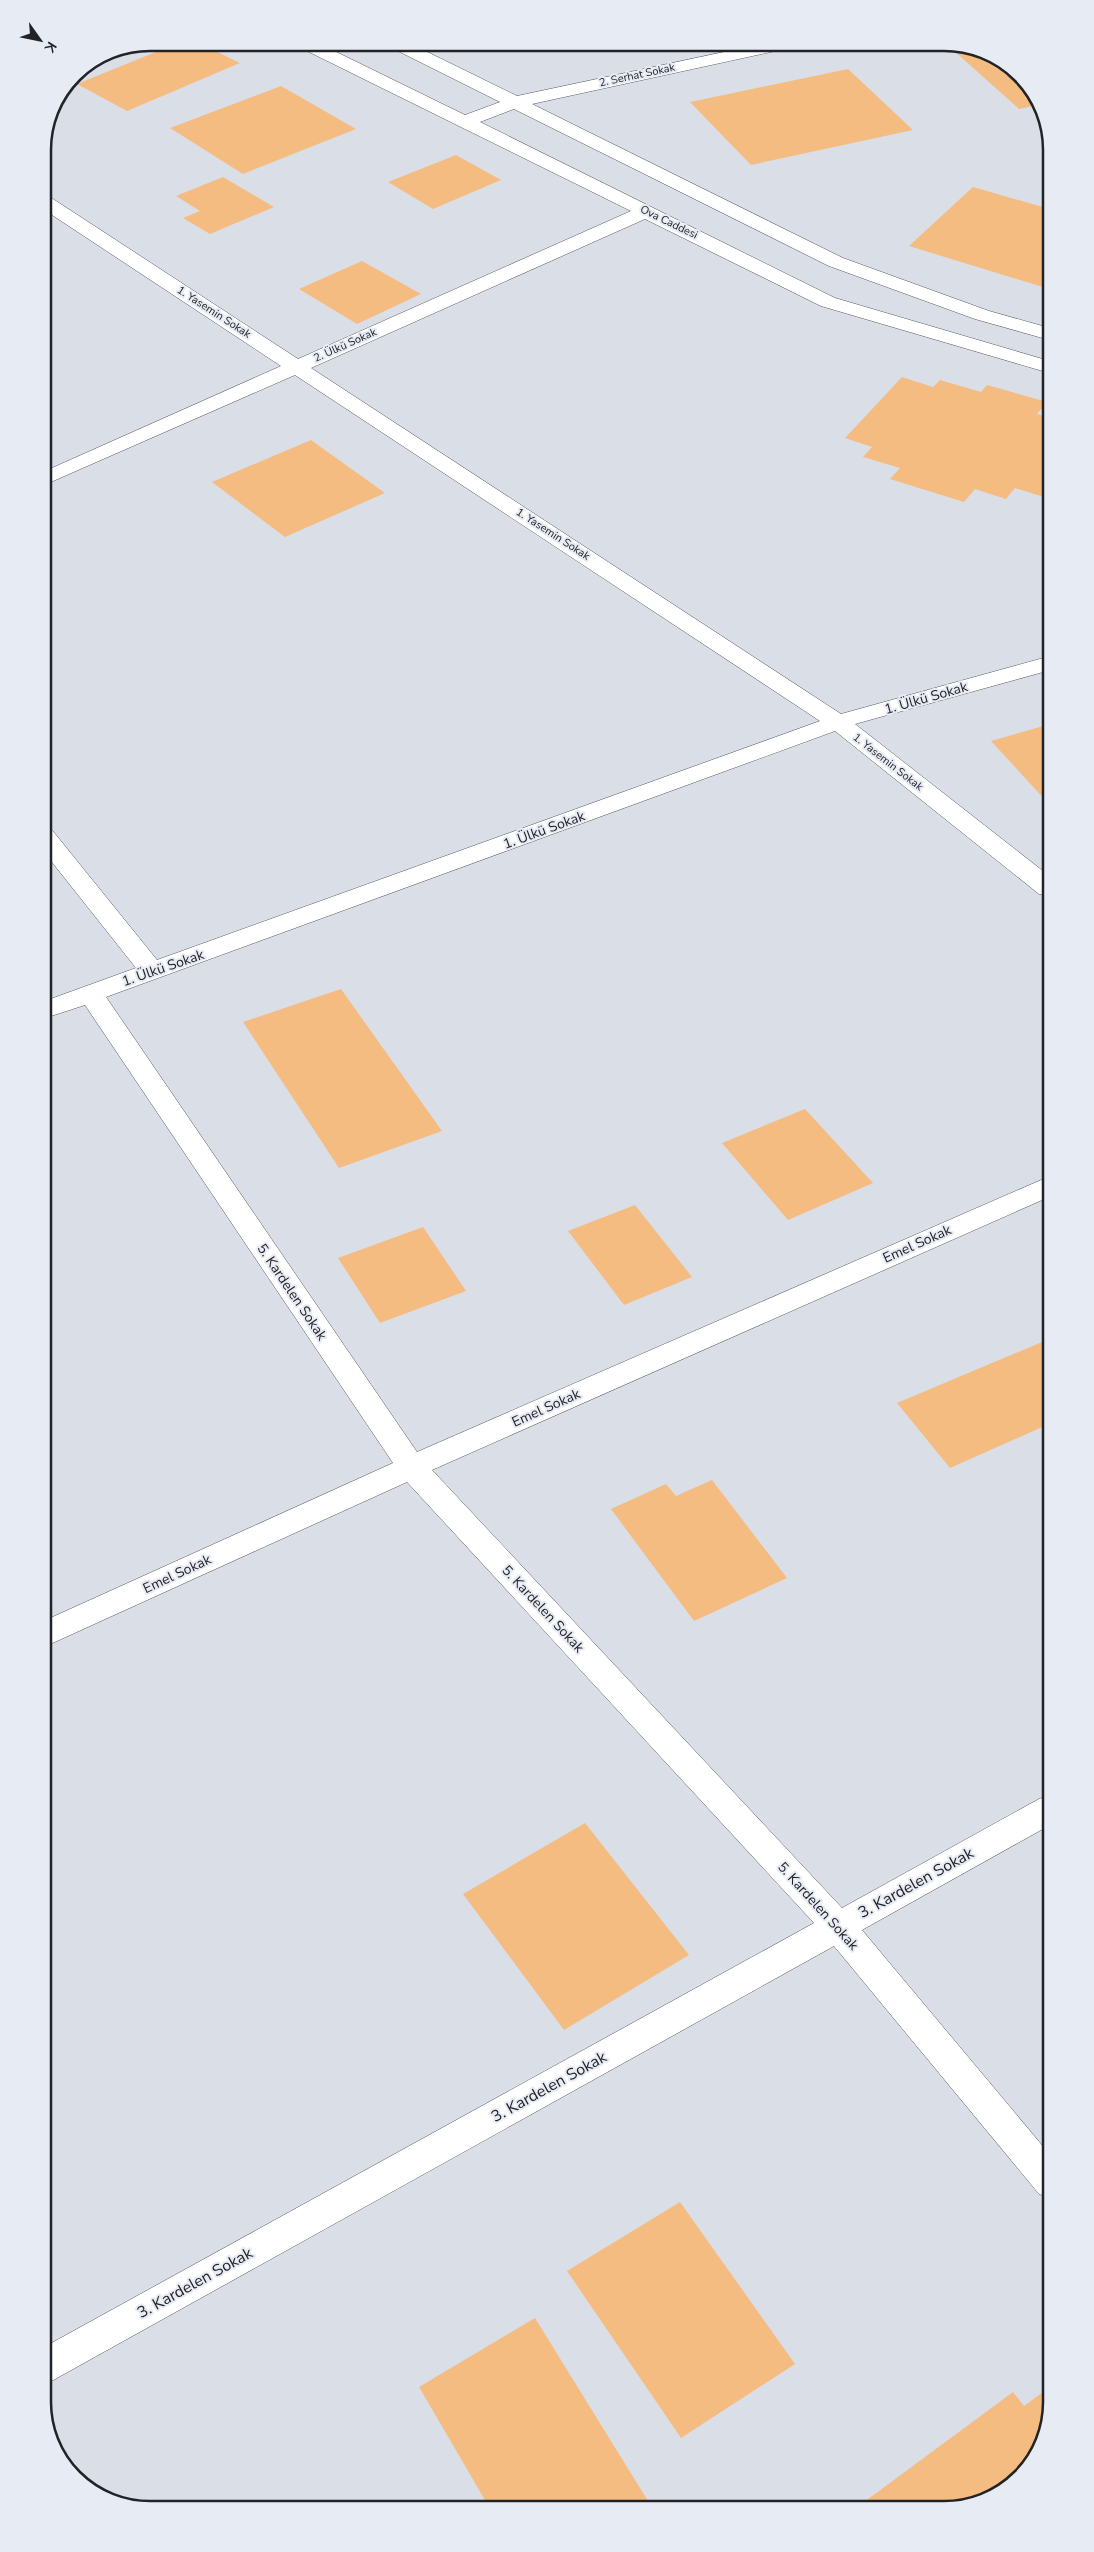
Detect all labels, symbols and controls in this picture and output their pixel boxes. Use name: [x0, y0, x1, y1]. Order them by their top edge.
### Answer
north arrow: [15, 15, 65, 65]
text: K: [40, 38, 61, 56]
street label: 2. Serhat Sokak: [598, 60, 677, 90]
street label: Ova Caddesi: [638, 202, 700, 242]
street label: 1. Yasemin Sokak: [174, 282, 254, 342]
street label: 2. Ülkü Sokak: [311, 324, 379, 366]
street label: 1. Yasemin Sokak: [513, 504, 593, 564]
street label: 1. Ülkü Sokak: [882, 677, 971, 719]
street label: 1. Yasemin Sokak: [850, 730, 927, 794]
street label: 1. Ülkü Sokak: [500, 806, 588, 854]
street label: 1. Ülkü Sokak: [119, 945, 208, 991]
street label: Emel Sokak: [880, 1220, 955, 1268]
street label: 5. Kardelen Sokak: [253, 1240, 332, 1345]
street label: Emel Sokak: [509, 1384, 584, 1432]
street label: Emel Sokak: [140, 1550, 215, 1598]
street label: 5. Kardelen Sokak: [498, 1561, 589, 1657]
street label: 3. Kardelen Sokak: [854, 1842, 979, 1924]
street label: 5. Kardelen Sokak: [773, 1858, 863, 1955]
street label: 3. Kardelen Sokak: [487, 2046, 612, 2128]
street label: 3. Kardelen Sokak: [133, 2242, 258, 2324]

